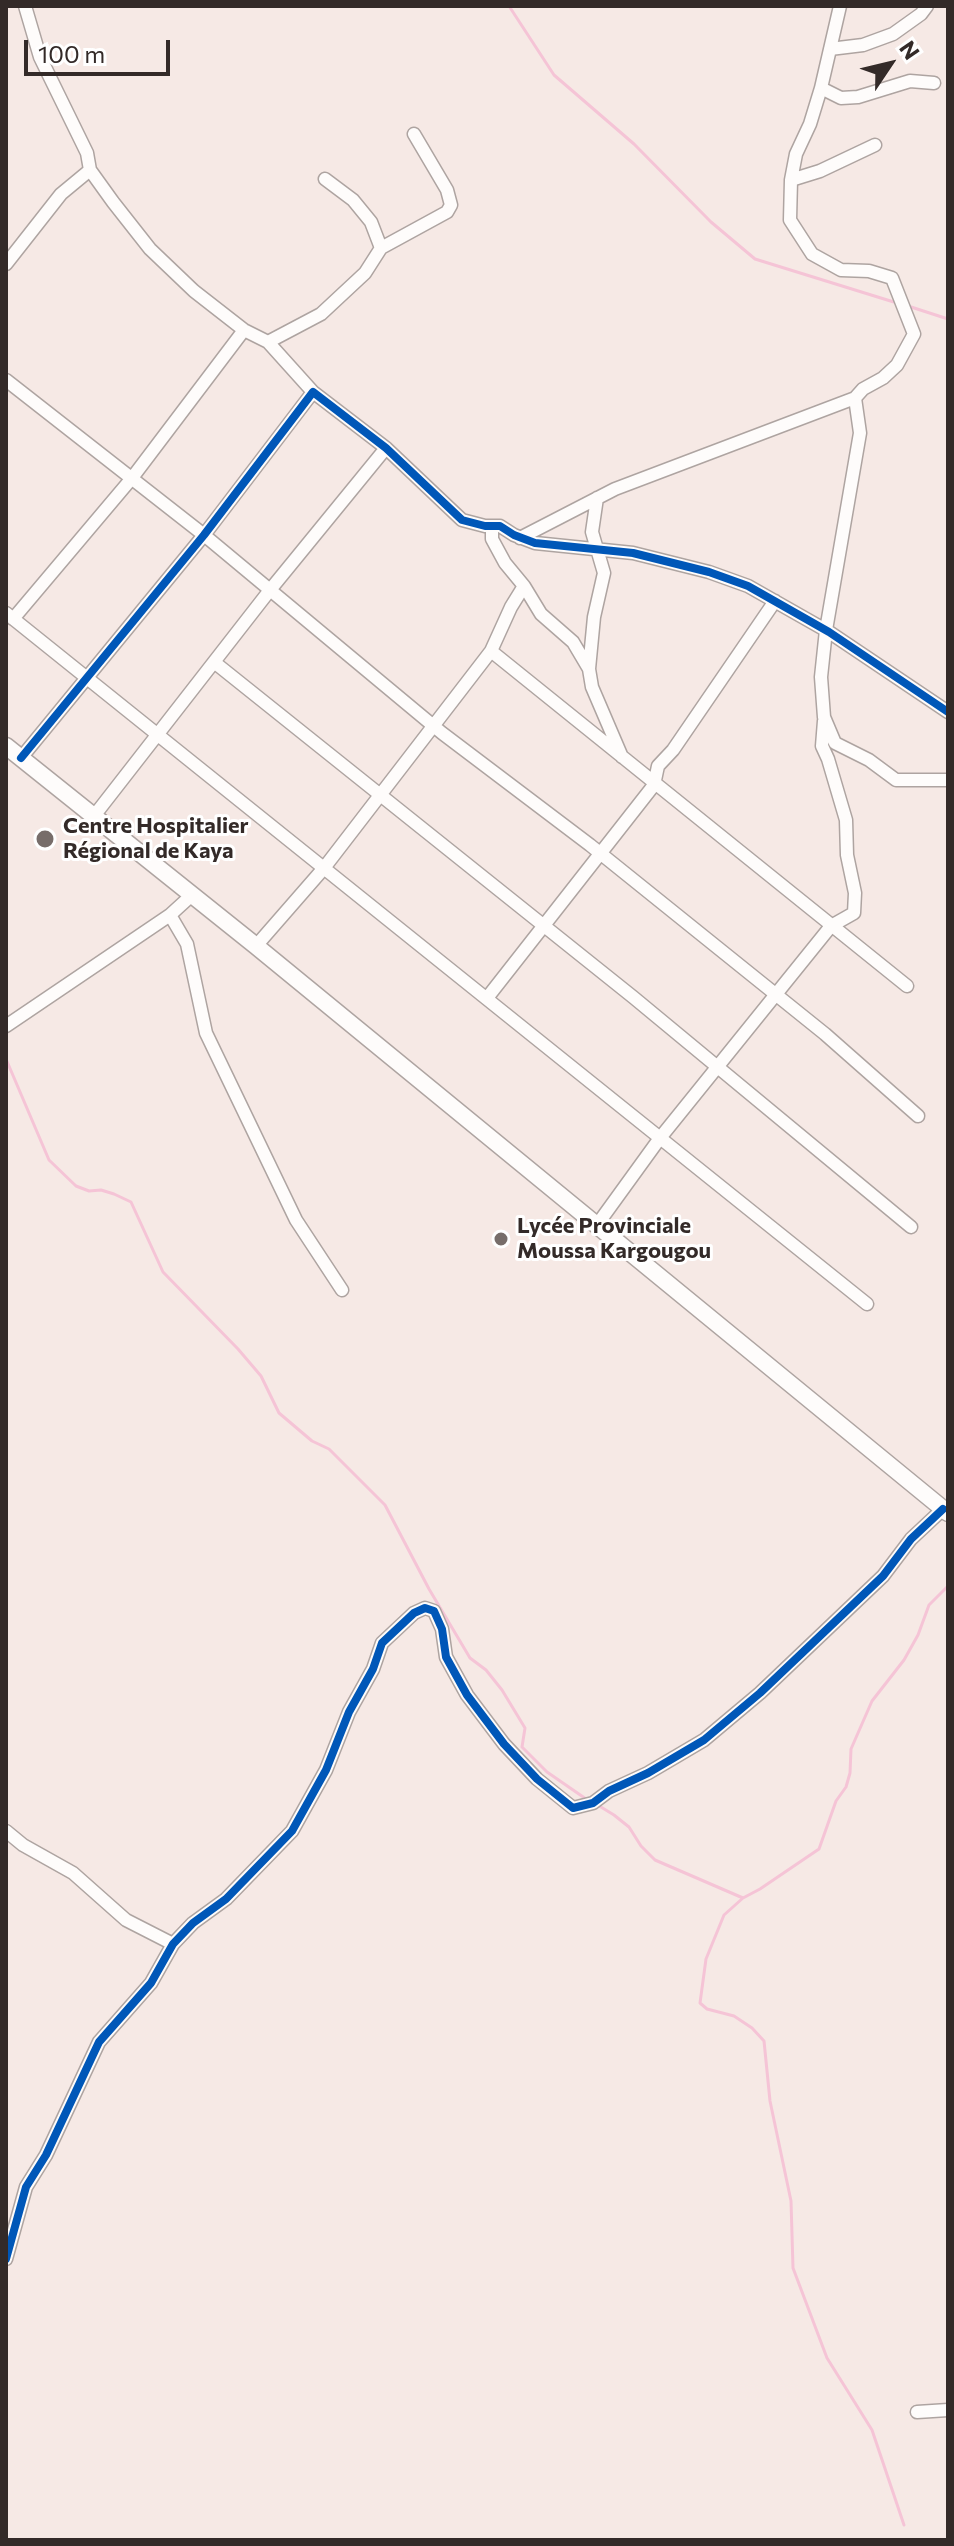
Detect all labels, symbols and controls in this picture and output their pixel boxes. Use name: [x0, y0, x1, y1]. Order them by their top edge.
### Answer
scale bar: [28, 24, 174, 74]
north arrow: [850, 24, 930, 104]
text: N: [894, 35, 926, 64]
text: 100 m: [38, 39, 105, 68]
place label: Centre Hospitalier Régional de Kaya: [63, 813, 249, 864]
marker: Centre Hospitalier Régional de Kaya: [34, 828, 56, 850]
place label: Lycée Provinciale Moussa Kargougou: [517, 1213, 711, 1264]
marker: Lycée Provinciale Moussa Kargougou: [492, 1230, 510, 1248]

